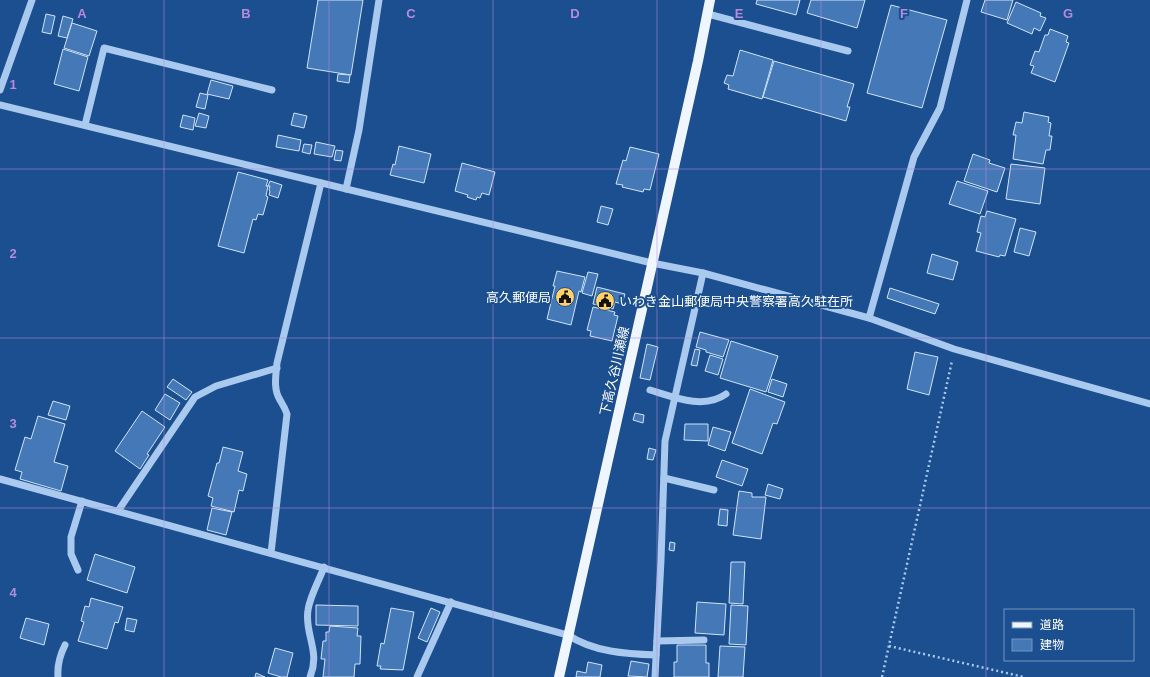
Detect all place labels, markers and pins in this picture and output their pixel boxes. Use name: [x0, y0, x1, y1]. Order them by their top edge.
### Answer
public building icon: 高久郵便局: [554, 286, 576, 308]
place label: 高久郵便局: [486, 290, 551, 305]
public building icon: いわき金山郵便局中央警察署高久駐在所: [594, 290, 616, 312]
place label: いわき金山郵便局中央警察署高久駐在所: [619, 294, 853, 309]

